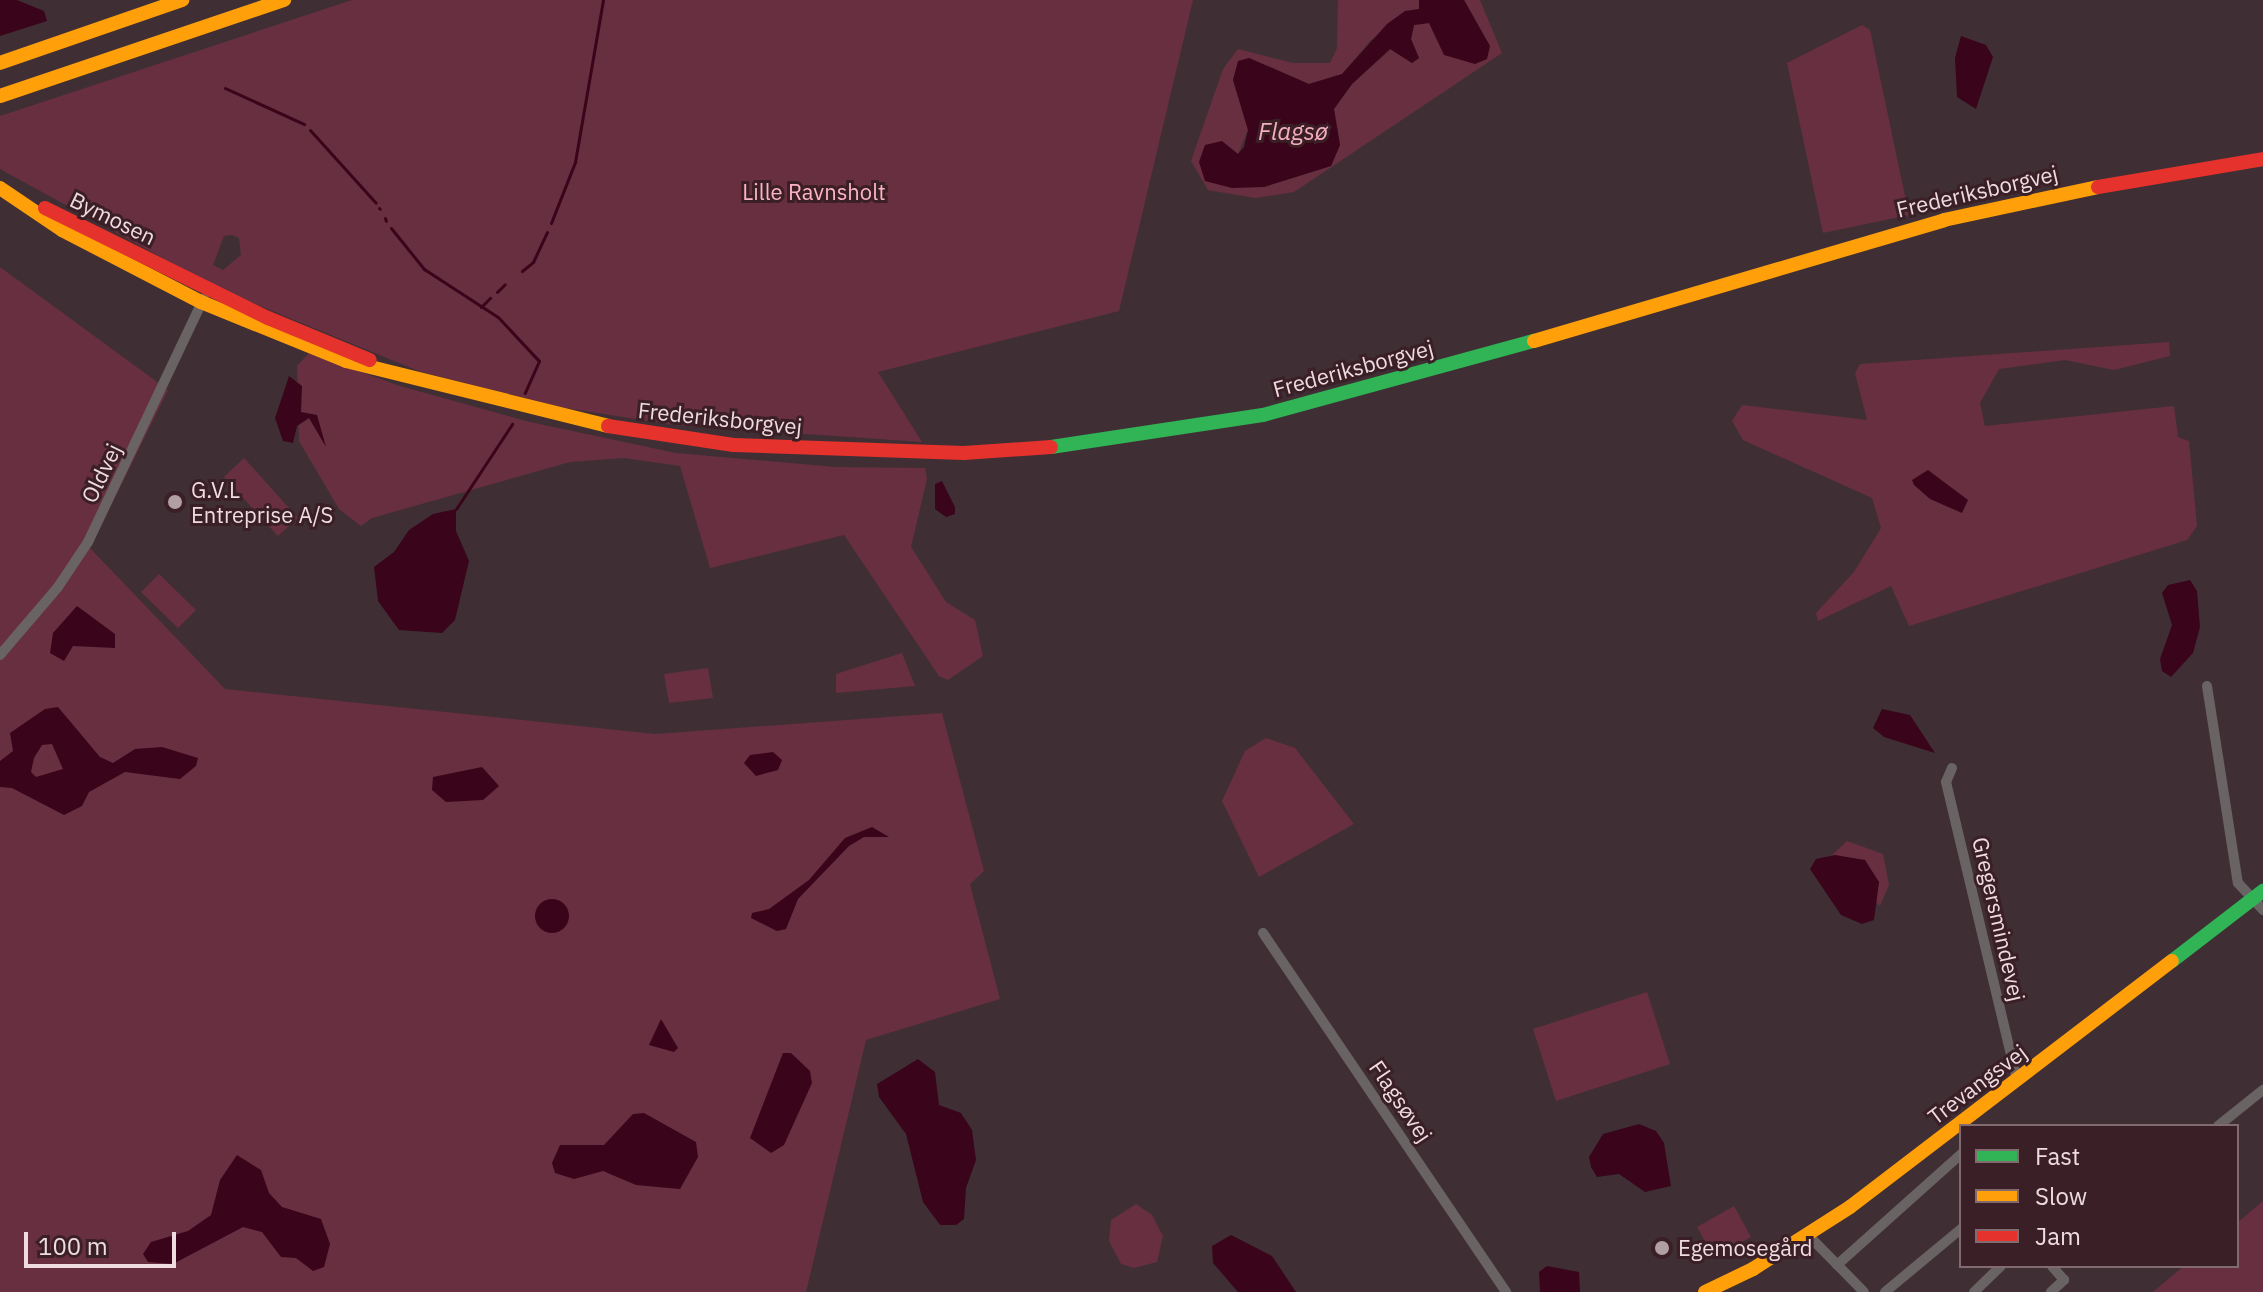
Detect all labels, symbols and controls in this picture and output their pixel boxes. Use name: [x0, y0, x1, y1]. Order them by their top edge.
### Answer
water label: Flagsø: [1258, 118, 1328, 146]
street label: Frederiksborgvej: [1894, 160, 2060, 222]
park label: Lille Ravnsholt: [742, 179, 886, 205]
street label: Bymosen: [66, 186, 160, 250]
street label: Frederiksborgvej: [1270, 334, 1436, 402]
street label: Frederiksborgvej: [637, 396, 803, 440]
street label: Oldvej: [75, 439, 127, 507]
place label: G.V.L Entreprise A/S: [191, 476, 333, 528]
marker: G.V.L Entreprise A/S: [166, 493, 184, 511]
street label: Gregersmindevej: [1967, 834, 2031, 1004]
street label: Trevangsvej: [1922, 1038, 2032, 1130]
street label: Flagsøvej: [1364, 1055, 1438, 1147]
legend: [1959, 1124, 2239, 1268]
text: Fast: [2035, 1140, 2080, 1172]
text: Slow: [2035, 1180, 2087, 1212]
scale bar: [28, 1216, 180, 1266]
text: Jam: [2035, 1220, 2081, 1252]
text: 100 m: [38, 1230, 108, 1262]
place label: Egemosegård: [1678, 1235, 1813, 1261]
marker: Egemosegård: [1653, 1239, 1671, 1257]

